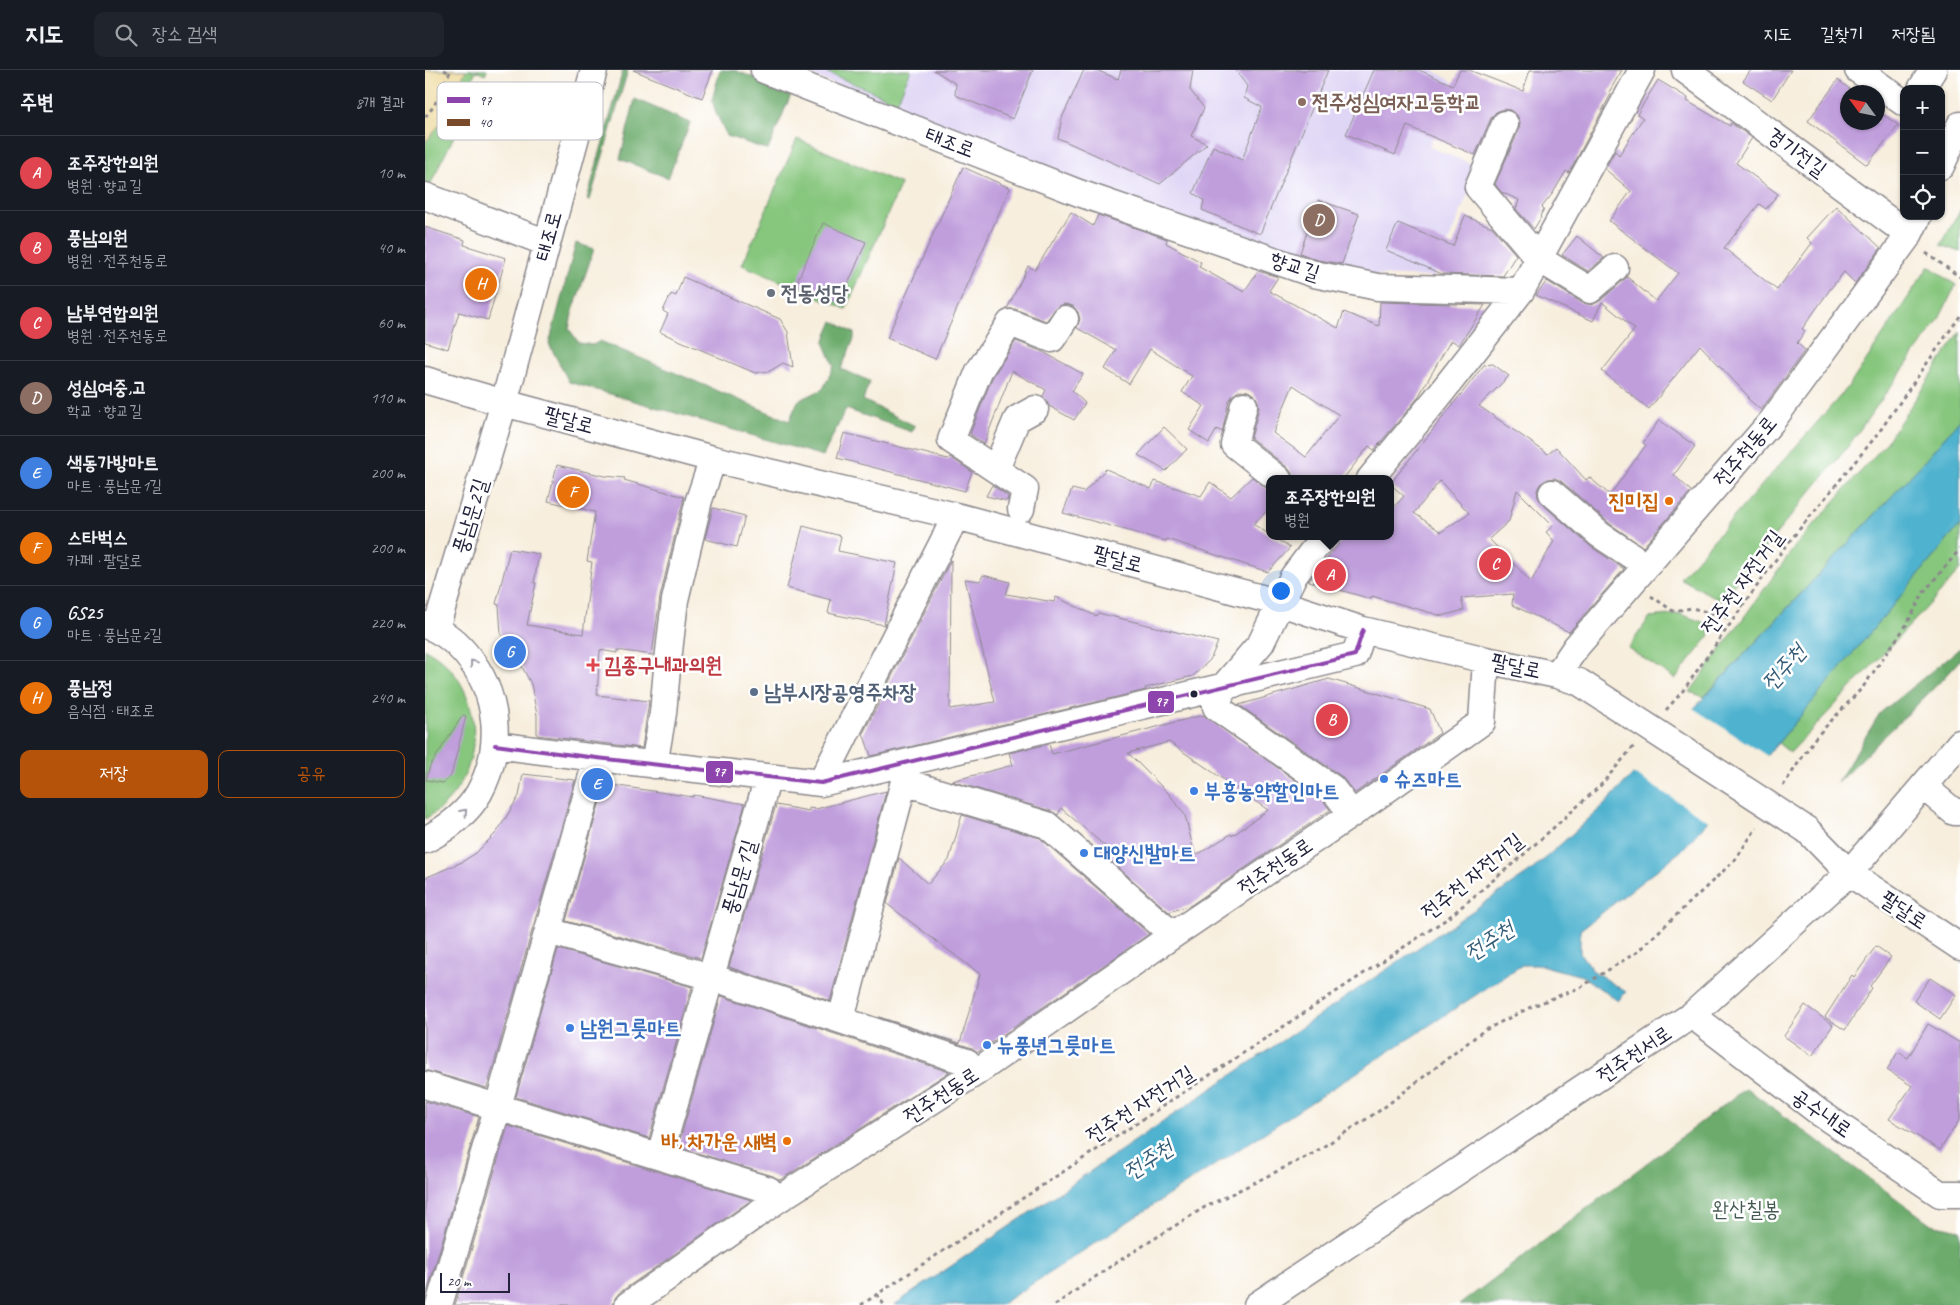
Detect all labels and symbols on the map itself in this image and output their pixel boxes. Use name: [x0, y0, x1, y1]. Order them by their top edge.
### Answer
legend: [437, 82, 603, 140]
north arrow: [1840, 85, 1885, 130]
place label: 전주성심여자고등학교: [1312, 89, 1481, 115]
text: 97: [479, 92, 492, 109]
marker: 전주성심여자고등학교: [1296, 96, 1308, 108]
text: 40: [479, 114, 493, 131]
street label: 태조로: [922, 121, 978, 163]
street label: 경기전길: [1762, 122, 1832, 182]
pin: D: [1303, 201, 1335, 239]
street label: 태조로: [529, 208, 567, 264]
street label: 향교길: [1267, 246, 1323, 286]
pin: H: [465, 265, 497, 303]
place label: 전동성당: [781, 280, 849, 306]
marker: 전동성당: [765, 287, 777, 299]
street label: 팔달로: [541, 401, 597, 439]
street label: 전주천동로: [1708, 410, 1782, 492]
pin: F: [557, 473, 589, 511]
street label: 풍남문2길: [446, 475, 494, 557]
place label: 진미집: [1608, 488, 1659, 514]
marker: 진미집: [1663, 495, 1675, 507]
street label: 전주천 자전거길: [1695, 524, 1789, 640]
street label: 팔달로: [1090, 540, 1146, 578]
pin: C: [1479, 545, 1511, 583]
pin: A: [1314, 556, 1346, 594]
your location: [1268, 578, 1294, 604]
pin: G: [494, 633, 526, 671]
water label: 전주천: [1756, 637, 1813, 697]
street label: 팔달로: [1488, 648, 1544, 684]
place label: 김종구내과의원: [604, 652, 722, 678]
marker: 김종구내과의원: [586, 658, 600, 672]
one-way arrow: [469, 659, 478, 668]
place label: 남부시장공영주차장: [764, 679, 916, 705]
marker: 남부시장공영주차장: [748, 686, 760, 698]
unlabelled marker: [1189, 689, 1199, 699]
line badge: 97: [1147, 690, 1175, 714]
text: 97: [1155, 693, 1169, 710]
pin: B: [1316, 701, 1348, 739]
line badge: 97: [705, 760, 734, 784]
text: 97: [713, 763, 727, 780]
pin: E: [581, 765, 613, 803]
place label: 슈즈마트: [1394, 766, 1462, 792]
marker: 슈즈마트: [1378, 773, 1390, 785]
place label: 부흥농약할인마트: [1204, 778, 1339, 804]
marker: 부흥농약할인마트: [1188, 785, 1200, 797]
one-way arrow: [458, 808, 467, 817]
street label: 전주천 자전거길: [1416, 827, 1528, 925]
street label: 전주천동로: [1233, 832, 1317, 900]
street label: 풍남문1길: [716, 836, 762, 918]
place label: 대양신발마트: [1094, 840, 1195, 866]
marker: 대양신발마트: [1078, 847, 1090, 859]
street label: 팔달로: [1876, 885, 1932, 935]
water label: 전주천: [1460, 913, 1521, 967]
place label: 남원그릇마트: [580, 1015, 681, 1041]
street label: 전주천서로: [1592, 1020, 1676, 1088]
marker: 남원그릇마트: [564, 1022, 576, 1034]
place label: 뉴풍년그릇마트: [997, 1032, 1115, 1058]
marker: 뉴풍년그릇마트: [981, 1039, 993, 1051]
street label: 전주천 자전거길: [1081, 1059, 1199, 1149]
street label: 전주천동로: [898, 1061, 984, 1129]
street label: 공수내로: [1787, 1083, 1857, 1143]
place label: 바, 차가운 새벽: [661, 1128, 777, 1154]
water label: 전주천: [1119, 1132, 1180, 1186]
marker: 바, 차가운 새벽: [781, 1135, 793, 1147]
park label: 완산칠봉: [1712, 1196, 1780, 1222]
scale bar: [440, 1270, 510, 1293]

